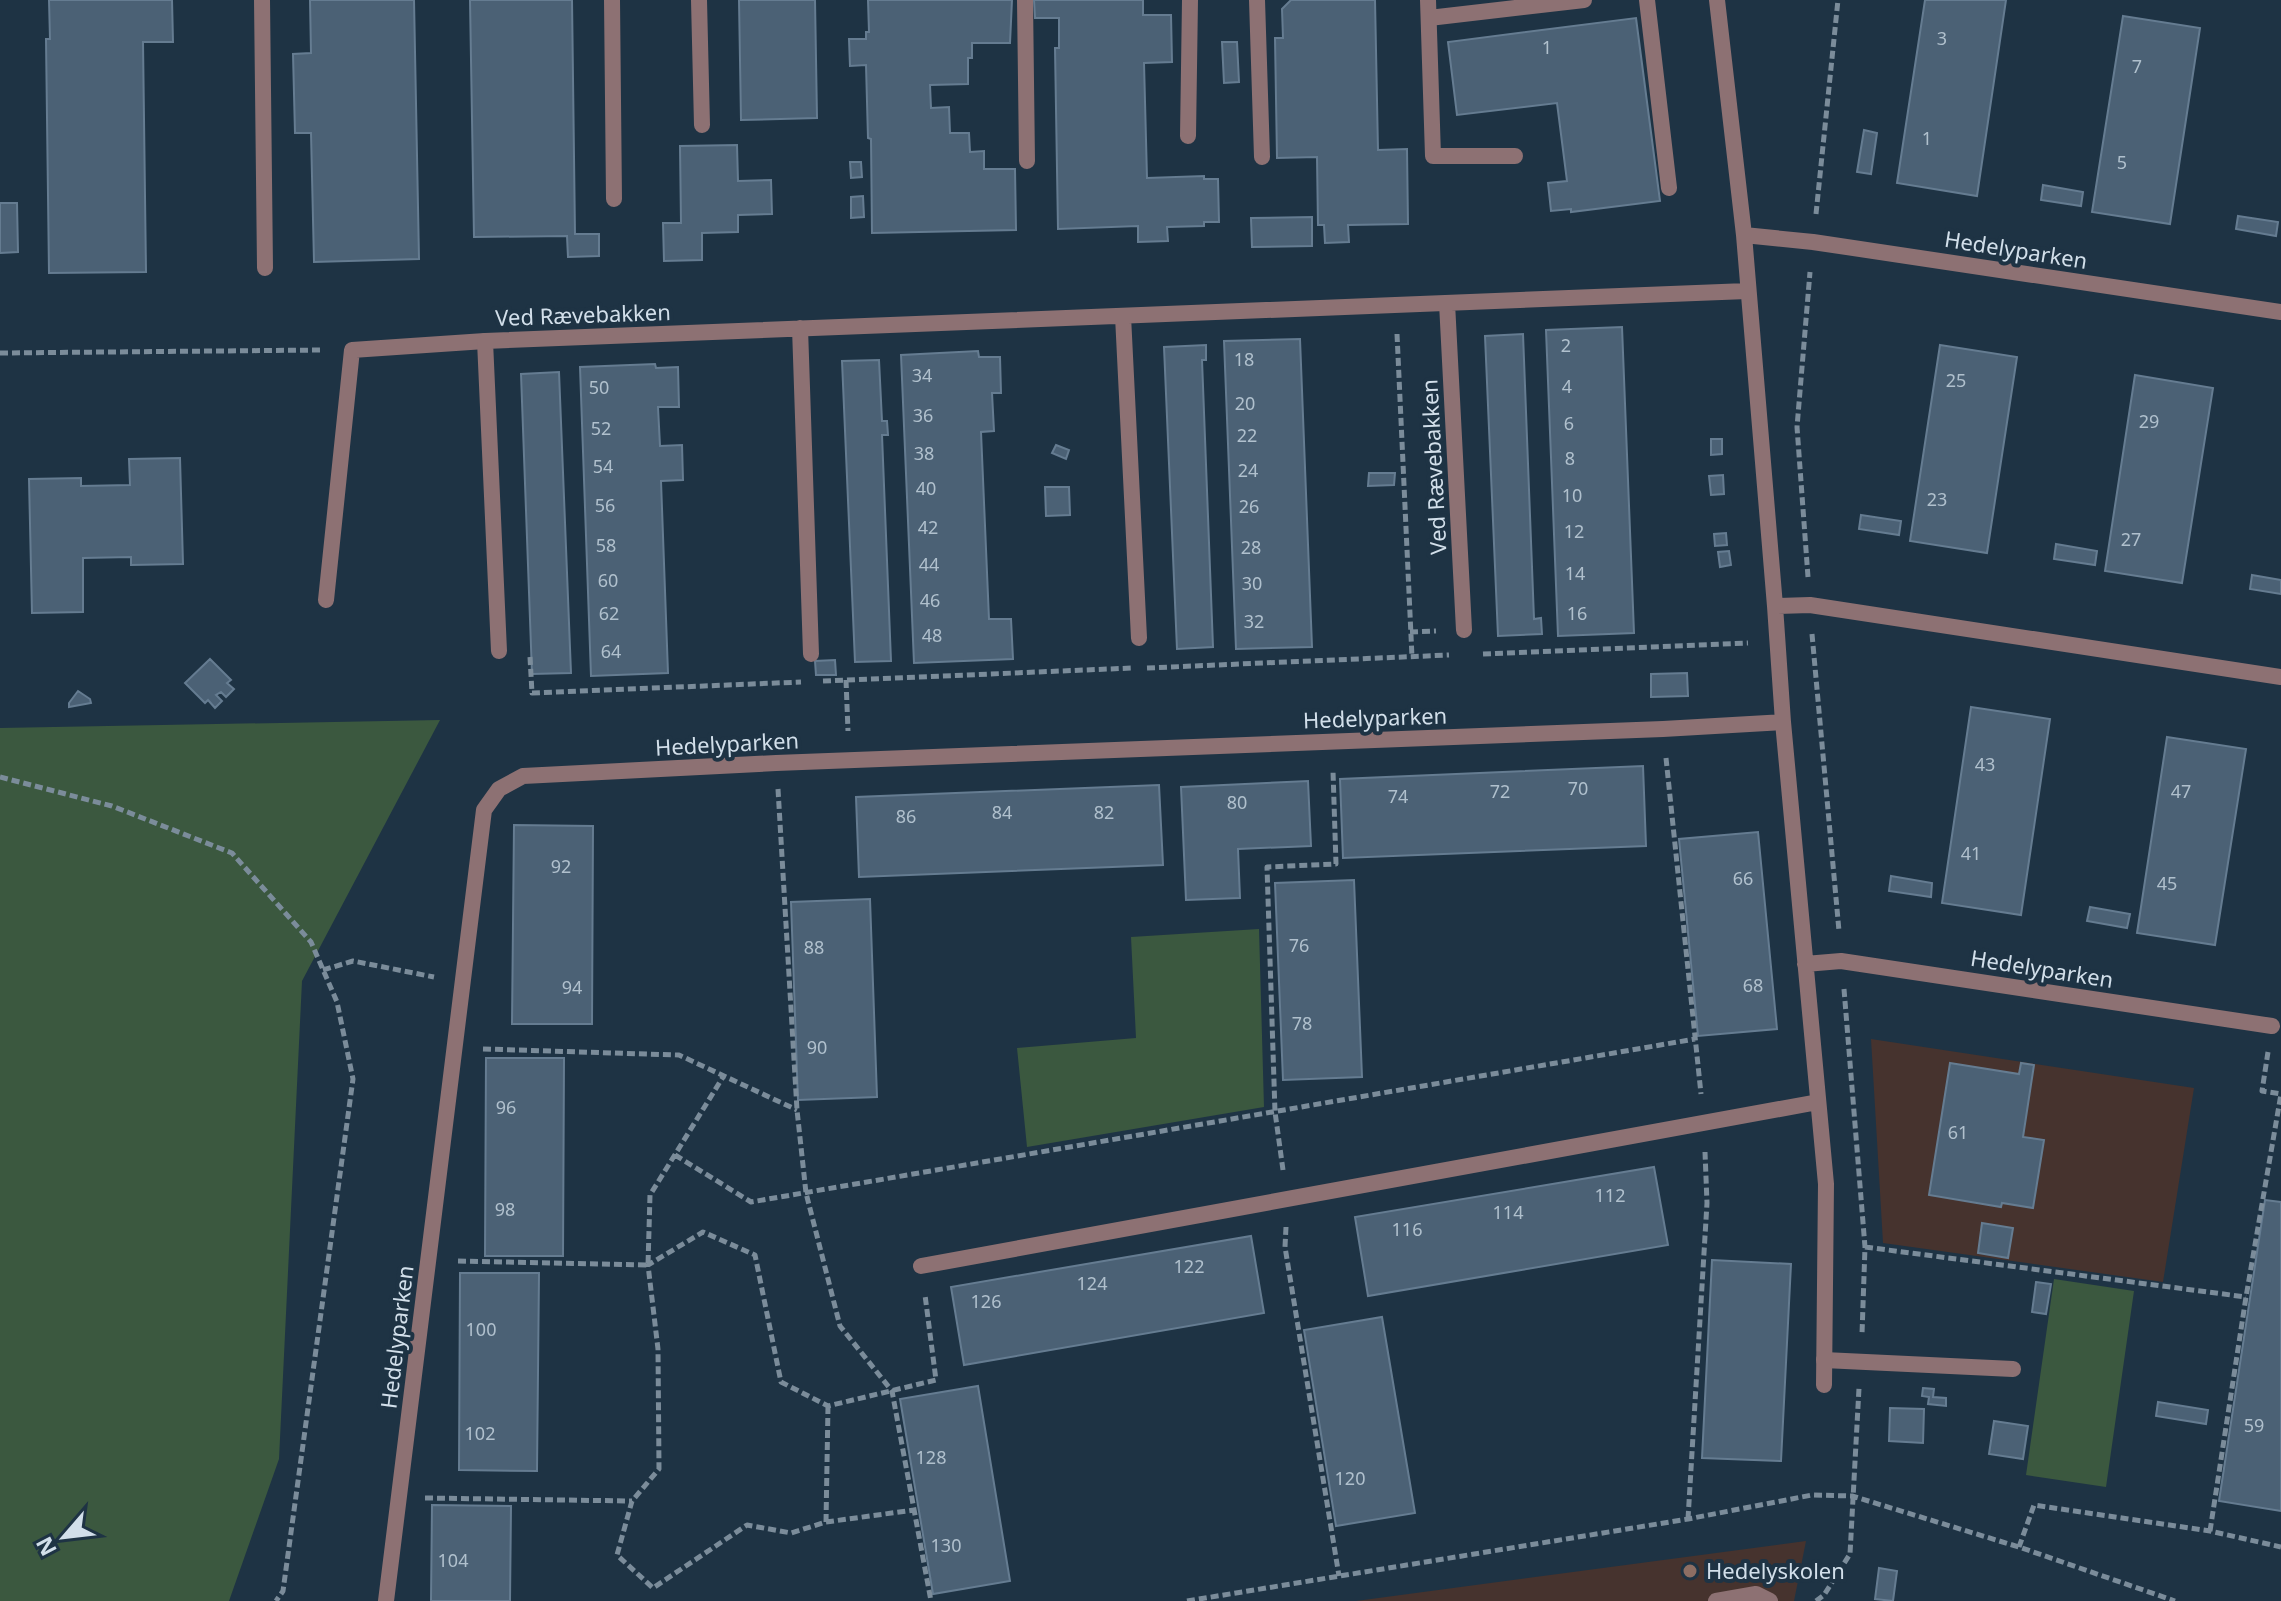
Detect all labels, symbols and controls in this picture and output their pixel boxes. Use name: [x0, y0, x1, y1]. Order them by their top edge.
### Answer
house number: 3: [1937, 26, 1947, 50]
house number: 1: [1542, 35, 1552, 59]
house number: 7: [2132, 54, 2142, 78]
house number: 1: [1922, 126, 1932, 150]
house number: 5: [2117, 150, 2127, 174]
street label: Hedelyparken: [1943, 223, 2090, 275]
street label: Ved Rævebakken: [495, 296, 671, 332]
house number: 2: [1561, 333, 1571, 357]
house number: 18: [1234, 347, 1254, 371]
house number: 34: [912, 363, 932, 387]
house number: 25: [1946, 368, 1966, 392]
house number: 4: [1562, 374, 1572, 398]
house number: 50: [589, 375, 609, 399]
street label: Ved Rævebakken: [1413, 379, 1453, 556]
house number: 20: [1235, 391, 1255, 415]
house number: 36: [913, 403, 933, 427]
house number: 29: [2139, 409, 2159, 433]
house number: 6: [1564, 411, 1574, 435]
house number: 52: [591, 416, 611, 440]
house number: 22: [1237, 423, 1257, 447]
house number: 38: [914, 441, 934, 465]
house number: 8: [1565, 446, 1575, 470]
house number: 54: [593, 454, 613, 478]
house number: 24: [1238, 458, 1258, 482]
house number: 40: [916, 476, 936, 500]
house number: 10: [1562, 483, 1582, 507]
house number: 23: [1927, 487, 1947, 511]
house number: 56: [595, 493, 615, 517]
house number: 26: [1239, 494, 1259, 518]
house number: 42: [918, 515, 938, 539]
house number: 12: [1564, 519, 1584, 543]
house number: 27: [2121, 527, 2141, 551]
house number: 58: [596, 533, 616, 557]
house number: 28: [1241, 535, 1261, 559]
house number: 44: [919, 552, 939, 576]
house number: 14: [1565, 561, 1585, 585]
house number: 60: [598, 568, 618, 592]
house number: 30: [1242, 571, 1262, 595]
house number: 46: [920, 588, 940, 612]
house number: 62: [599, 601, 619, 625]
house number: 16: [1567, 601, 1587, 625]
house number: 32: [1244, 609, 1264, 633]
house number: 48: [922, 623, 942, 647]
house number: 64: [601, 639, 621, 663]
street label: Hedelyparken: [1302, 699, 1448, 735]
street label: Hedelyparken: [654, 724, 800, 762]
house number: 43: [1975, 752, 1995, 776]
house number: 70: [1568, 776, 1588, 800]
house number: 72: [1490, 779, 1510, 803]
house number: 47: [2171, 779, 2191, 803]
house number: 74: [1388, 784, 1408, 808]
house number: 80: [1227, 790, 1247, 814]
house number: 84: [992, 800, 1012, 824]
house number: 82: [1094, 800, 1114, 824]
house number: 86: [896, 804, 916, 828]
house number: 41: [1961, 841, 1981, 865]
house number: 92: [551, 854, 571, 878]
house number: 66: [1733, 866, 1753, 890]
house number: 45: [2157, 871, 2177, 895]
house number: 76: [1289, 933, 1309, 957]
house number: 88: [804, 935, 824, 959]
street label: Hedelyparken: [1969, 942, 2116, 994]
house number: 68: [1743, 973, 1763, 997]
house number: 94: [562, 975, 582, 999]
house number: 78: [1292, 1011, 1312, 1035]
house number: 90: [807, 1035, 827, 1059]
house number: 96: [496, 1095, 516, 1119]
house number: 61: [1948, 1120, 1968, 1144]
house number: 112: [1595, 1183, 1625, 1207]
house number: 98: [495, 1197, 515, 1221]
house number: 114: [1493, 1200, 1523, 1224]
house number: 116: [1392, 1217, 1422, 1241]
house number: 122: [1174, 1254, 1204, 1278]
street label: Hedelyparken: [372, 1263, 420, 1410]
house number: 124: [1077, 1271, 1107, 1295]
house number: 126: [971, 1289, 1001, 1313]
house number: 100: [466, 1317, 496, 1341]
house number: 59: [2244, 1413, 2264, 1437]
house number: 102: [465, 1421, 495, 1445]
house number: 128: [916, 1445, 946, 1469]
house number: 120: [1335, 1466, 1365, 1490]
north arrow: [24, 1497, 104, 1577]
text: N: [28, 1532, 63, 1562]
house number: 130: [931, 1533, 961, 1557]
house number: 104: [438, 1548, 468, 1572]
place label: Hedelyskolen: [1706, 1555, 1845, 1585]
marker: Hedelyskolen: [1681, 1562, 1699, 1580]

